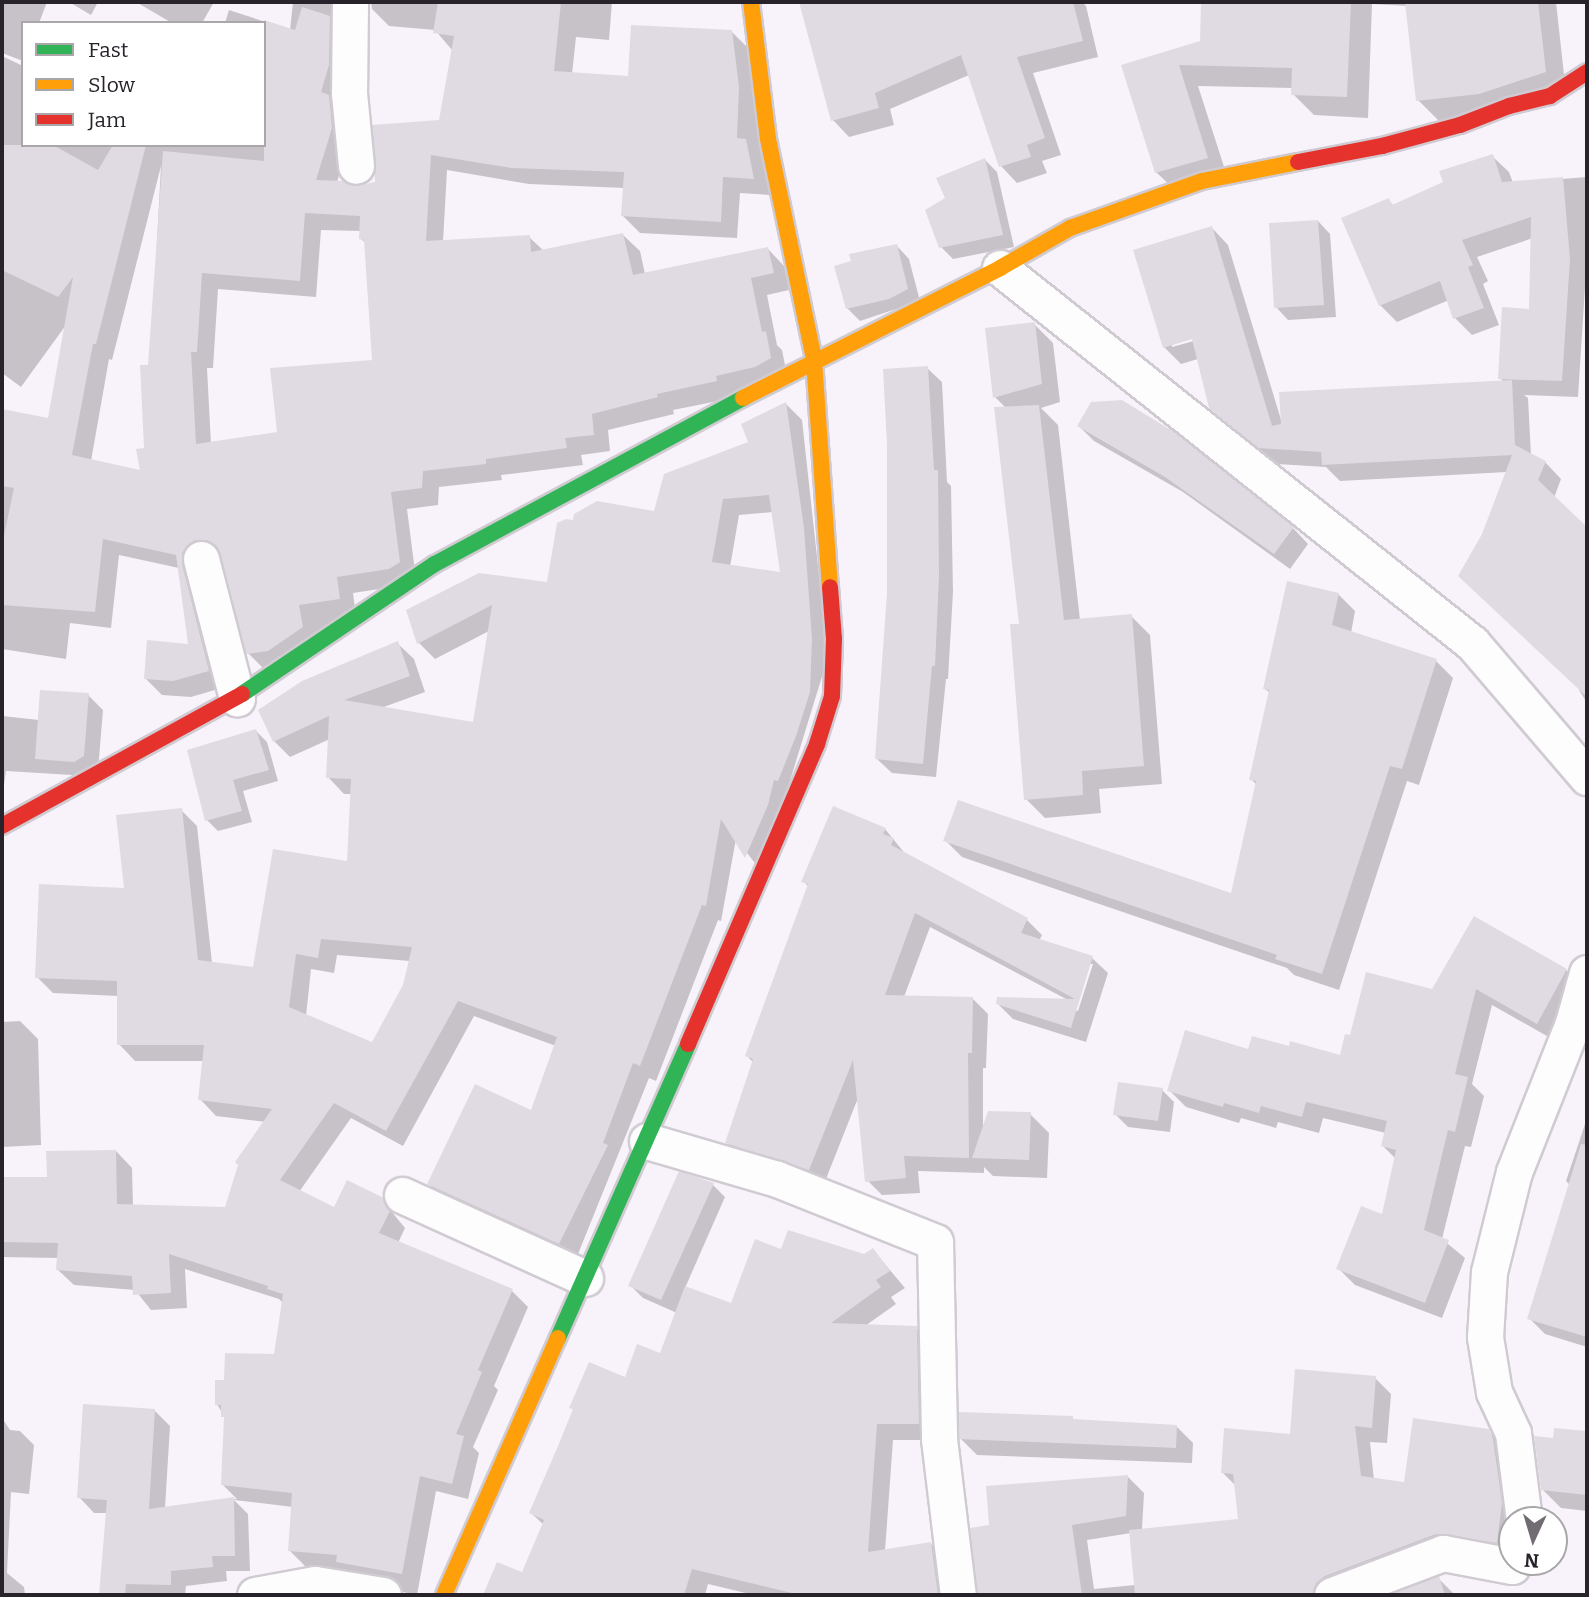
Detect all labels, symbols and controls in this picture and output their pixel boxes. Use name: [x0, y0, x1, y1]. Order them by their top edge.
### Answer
legend: [21, 21, 266, 147]
text: Fast: [88, 37, 128, 63]
text: Slow: [88, 72, 135, 98]
text: Jam: [88, 107, 126, 133]
north arrow: [1498, 1506, 1568, 1576]
text: N: [1524, 1548, 1540, 1572]

